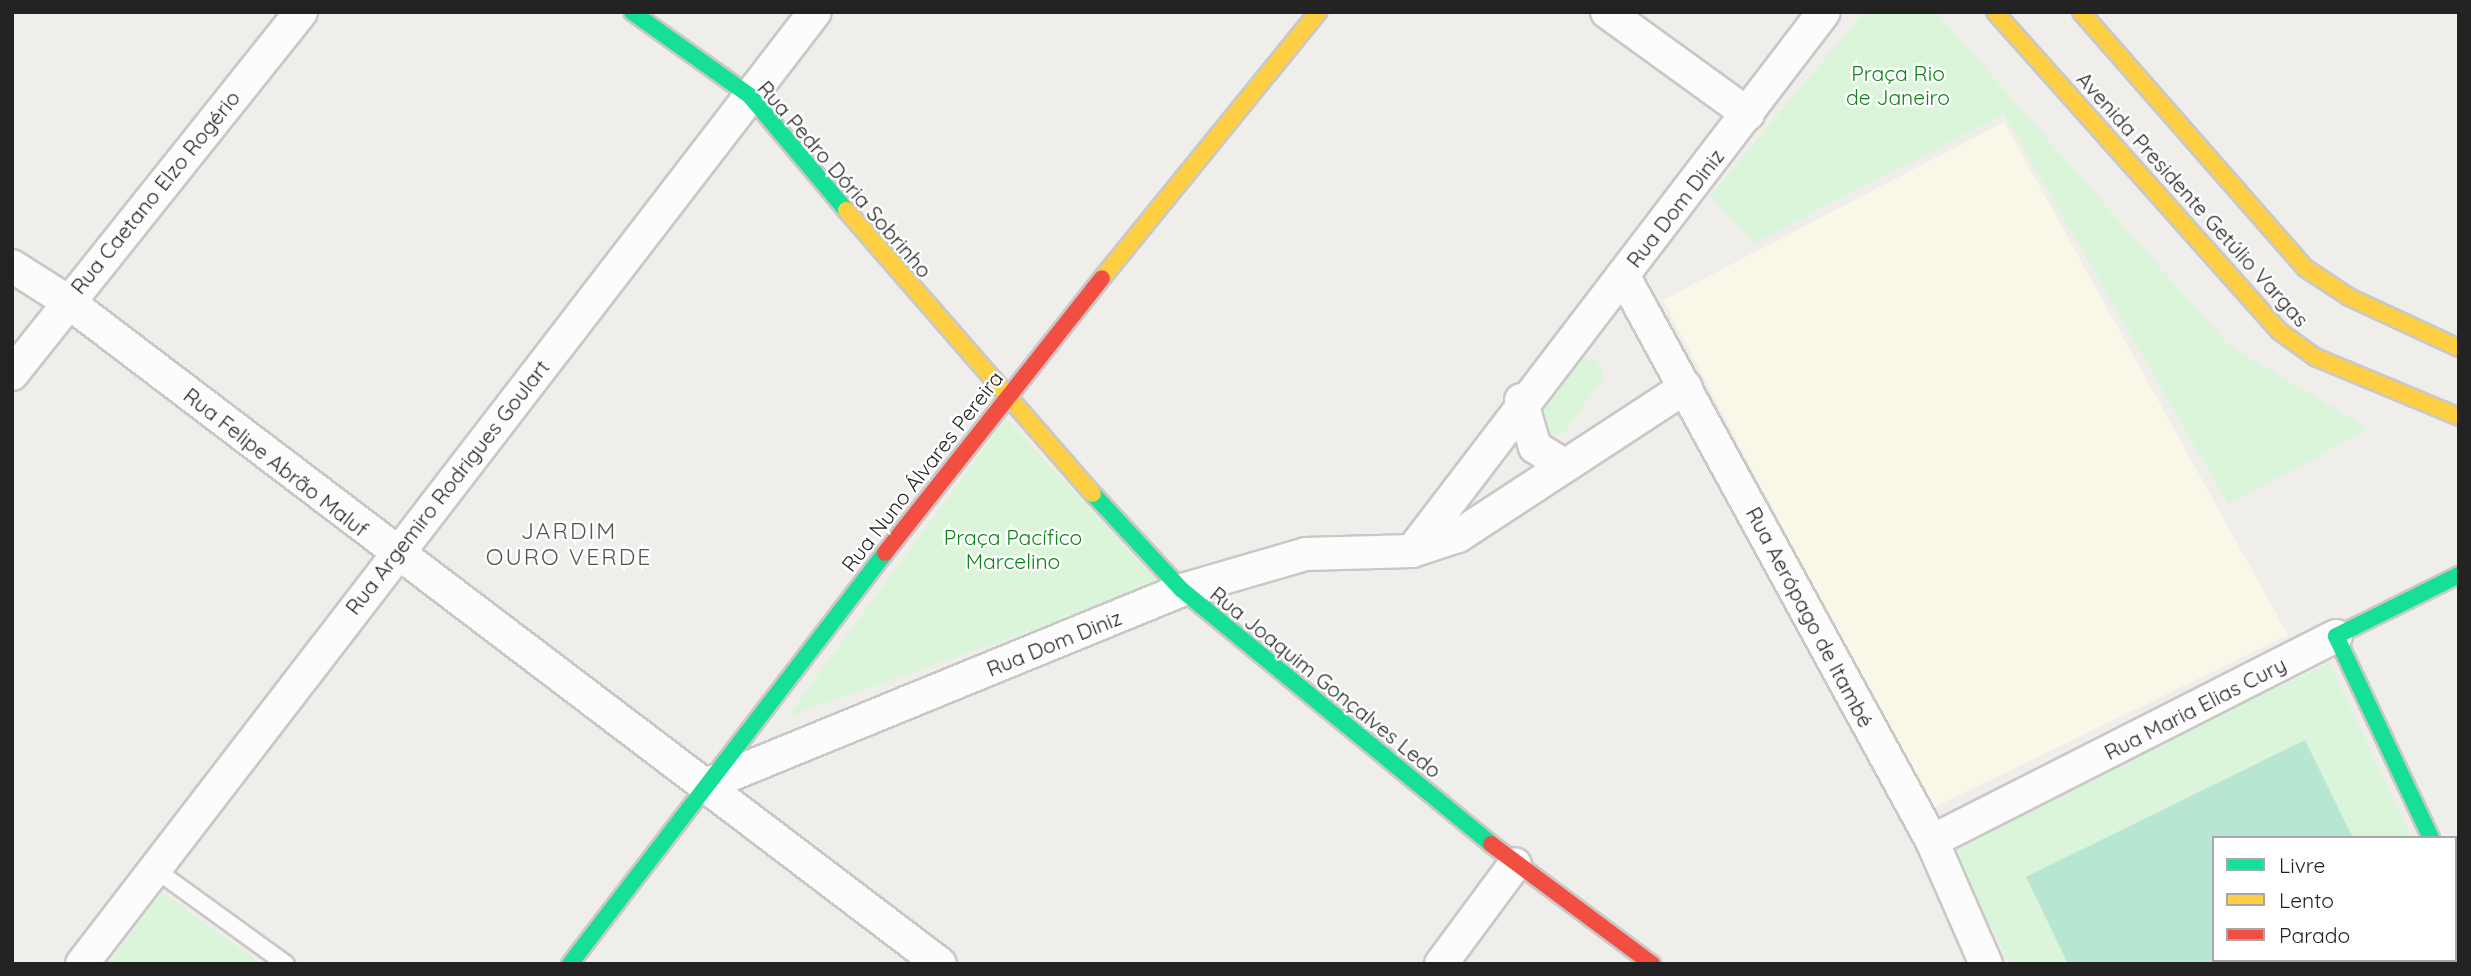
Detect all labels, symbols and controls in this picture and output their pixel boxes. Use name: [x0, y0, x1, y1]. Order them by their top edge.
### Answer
park label: Praça Rio de Janeiro: [1846, 60, 1950, 110]
street label: Avenida Presidente Getúlio Vargas: [2072, 66, 2314, 332]
street label: Rua Pedro Dória Sobrinho: [753, 75, 937, 283]
street label: Rua Caetano Elzo Rogério: [65, 85, 245, 299]
street label: Rua Dom Diniz: [1621, 144, 1729, 272]
street label: Rua Argemiro Rodrigues Goulart: [340, 355, 554, 619]
street label: Rua Nuno Álvares Pereira: [836, 366, 1008, 576]
street label: Rua Felipe Abrão Maluf: [179, 382, 373, 542]
street label: Rua Aerópago de Itambé: [1741, 502, 1879, 732]
district label: JARDIM OURO VERDE: [487, 517, 651, 571]
park label: Praça Pacífico Marcelino: [944, 524, 1082, 574]
street label: Rua Joaquim Gonçalves Ledo: [1205, 581, 1447, 783]
street label: Rua Dom Diniz: [983, 604, 1125, 682]
street label: Rua Maria Elias Cury: [2100, 651, 2290, 765]
legend: [2212, 836, 2457, 962]
text: Livre: [2279, 852, 2325, 878]
text: Lento: [2279, 887, 2334, 913]
text: Parado: [2279, 922, 2350, 948]

